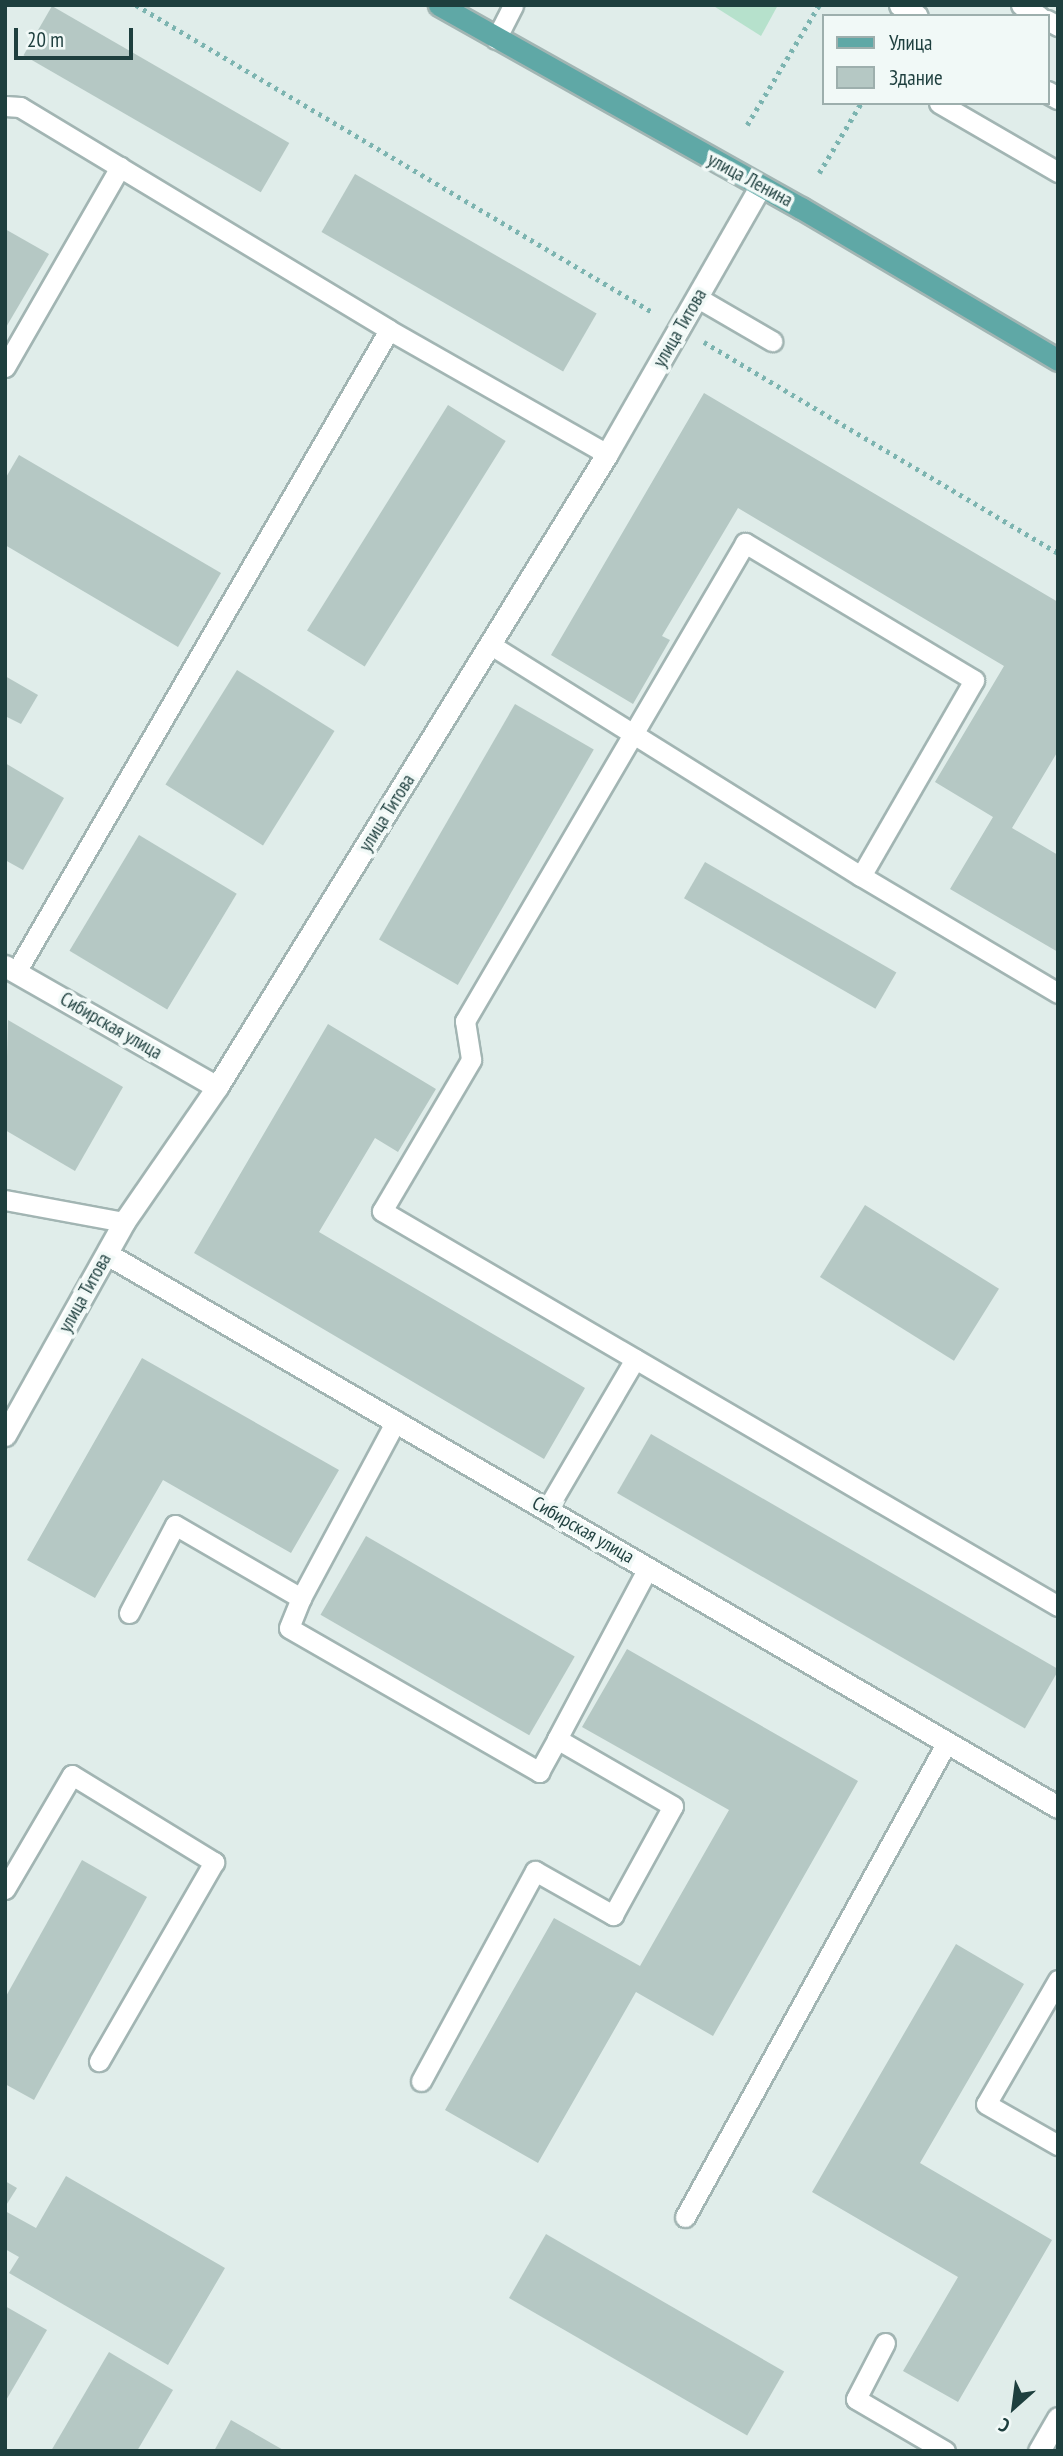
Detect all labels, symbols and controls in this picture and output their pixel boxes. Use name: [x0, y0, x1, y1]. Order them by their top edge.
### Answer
scale bar: [18, 14, 136, 58]
legend: [822, 14, 1049, 105]
text: 20 m: [27, 26, 64, 53]
text: Улица: [889, 29, 932, 56]
text: Здание: [889, 64, 943, 91]
street label: улица Ленина: [704, 148, 796, 212]
street label: улица Титова: [648, 284, 712, 372]
street label: улица Титова: [354, 770, 420, 856]
street label: Сибирская улица: [56, 988, 166, 1064]
street label: улица Титова: [54, 1249, 116, 1337]
street label: Сибирская улица: [528, 1492, 638, 1568]
north arrow: [979, 2372, 1049, 2442]
text: С: [995, 2413, 1014, 2438]

